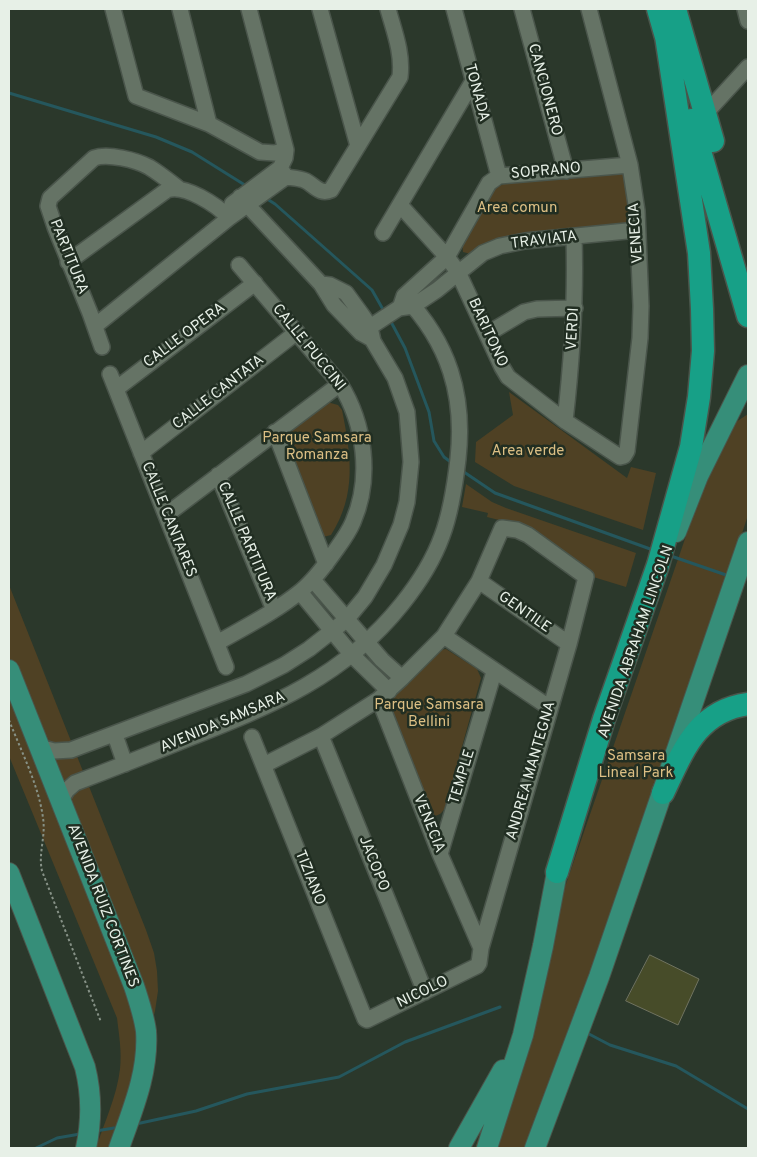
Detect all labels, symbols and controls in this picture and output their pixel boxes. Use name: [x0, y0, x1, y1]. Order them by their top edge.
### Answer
street label: CANCIONERO: [523, 42, 565, 138]
street label: TONADA: [460, 62, 492, 124]
street label: SOPRANO: [510, 160, 582, 184]
park label: Area comun: [477, 200, 557, 218]
street label: VENECIA: [626, 202, 648, 264]
street label: PARTITURA: [45, 217, 91, 297]
street label: TRAVIATA: [510, 228, 578, 254]
street label: BARITONO: [463, 296, 511, 370]
street label: CALLE OPERA: [141, 299, 229, 373]
street label: CALLE PUCCINI: [268, 301, 348, 395]
street label: VERDI: [564, 307, 584, 351]
street label: CALLE CANTATA: [170, 352, 268, 434]
park label: Parque Samsara Romanza: [262, 430, 372, 465]
park label: Area verde: [492, 443, 564, 461]
street label: CALLE CANTARES: [137, 460, 199, 580]
street label: CALLE PARTITURA: [213, 480, 279, 604]
street label: AVENIDA ABRAHAM LINCOLN: [596, 543, 678, 741]
street label: GENTILE: [494, 588, 554, 638]
street label: AVENIDA SAMSARA: [158, 689, 288, 757]
park label: Parque Samsara Bellini: [374, 697, 484, 732]
street label: ANDREA MANTEGNA: [504, 699, 560, 843]
street label: TEMPLE: [446, 747, 480, 807]
park label: Samsara Lineal Park: [598, 748, 674, 783]
street label: VENECIA: [408, 792, 448, 856]
street label: AVENIDA RUIZ CORTINES: [62, 822, 142, 990]
street label: JACOPO: [354, 834, 392, 894]
street label: TIZIANO: [290, 848, 328, 908]
street label: NICOLO: [395, 973, 451, 1013]

